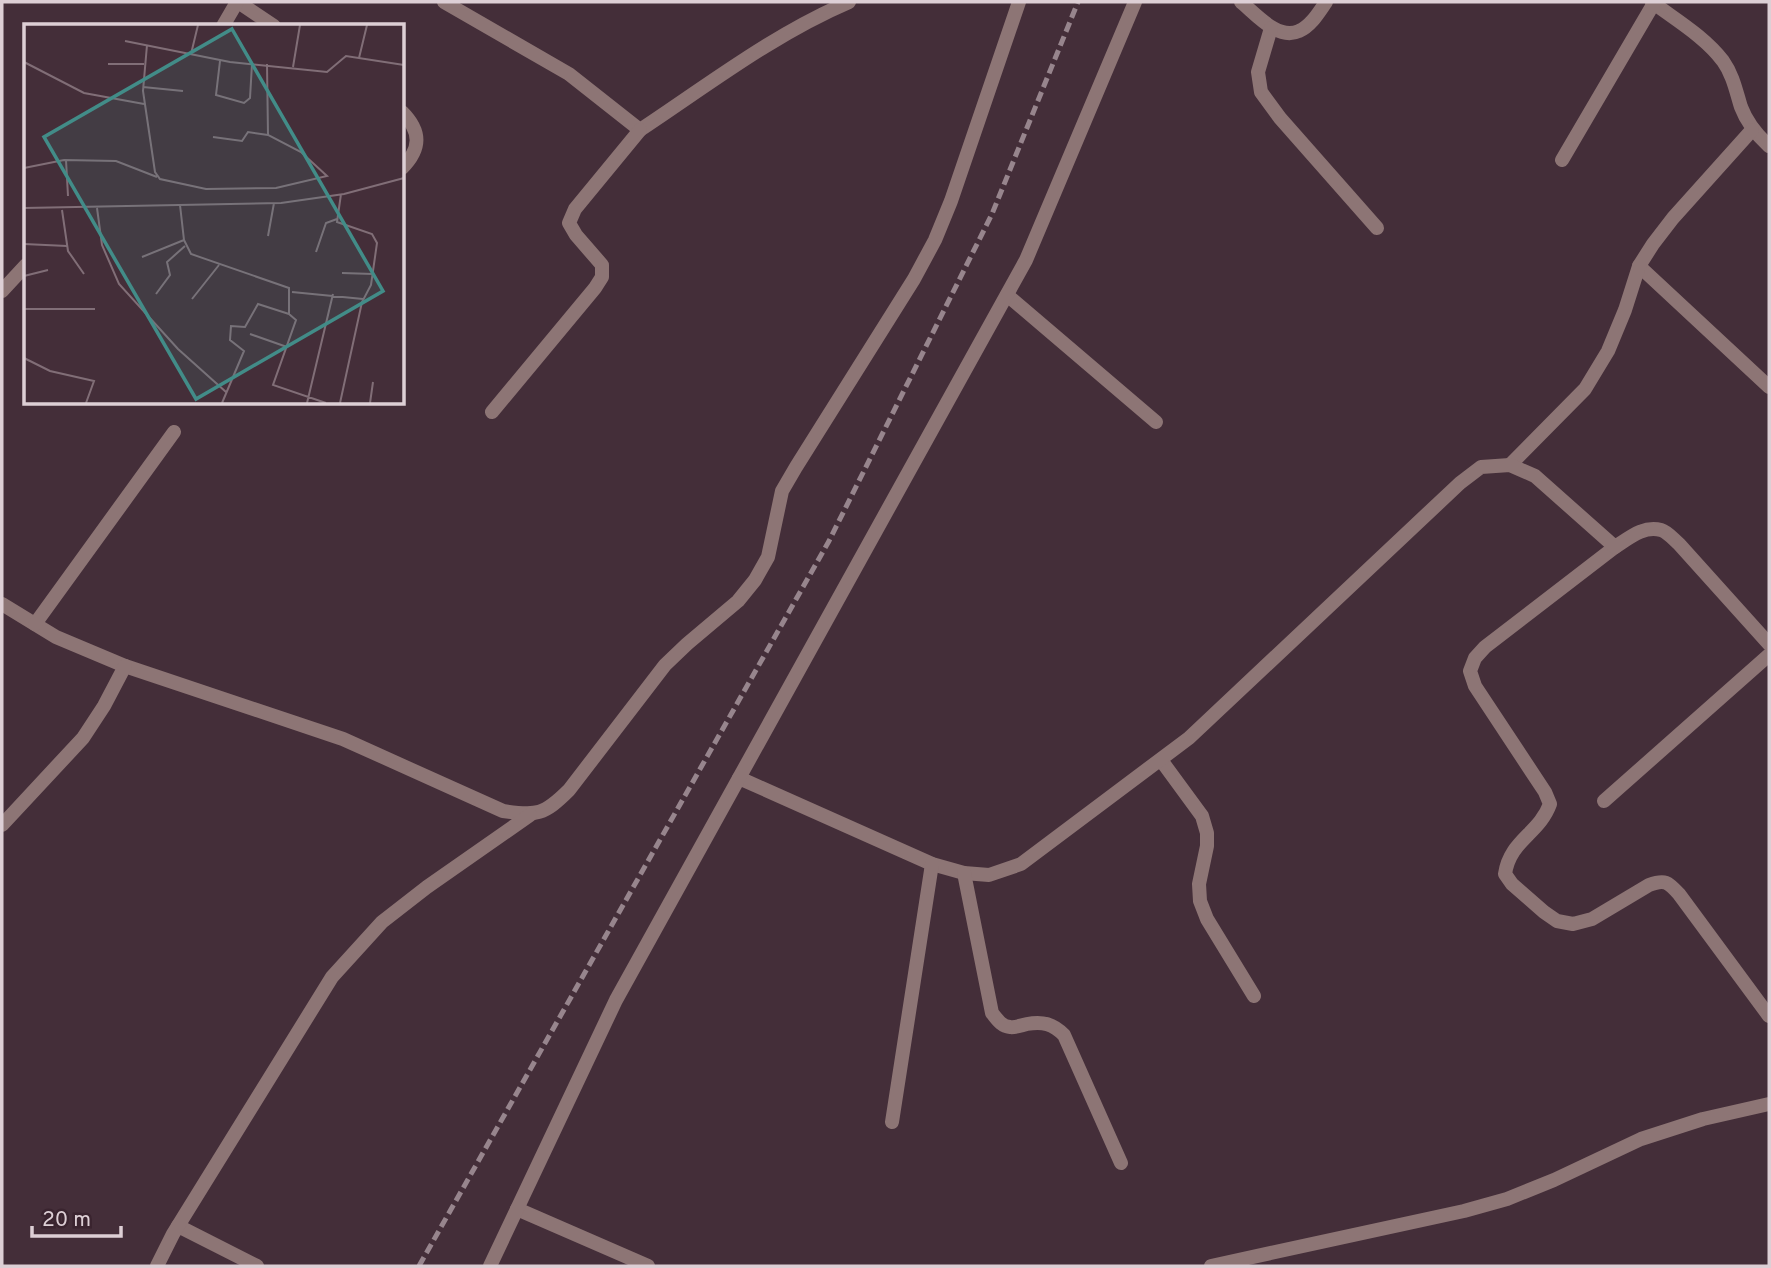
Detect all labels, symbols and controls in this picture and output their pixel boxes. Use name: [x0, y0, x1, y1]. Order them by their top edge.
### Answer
inset map: [24, 24, 404, 404]
scale bar: [32, 1194, 121, 1238]
text: 20 m: [42, 1207, 91, 1234]

